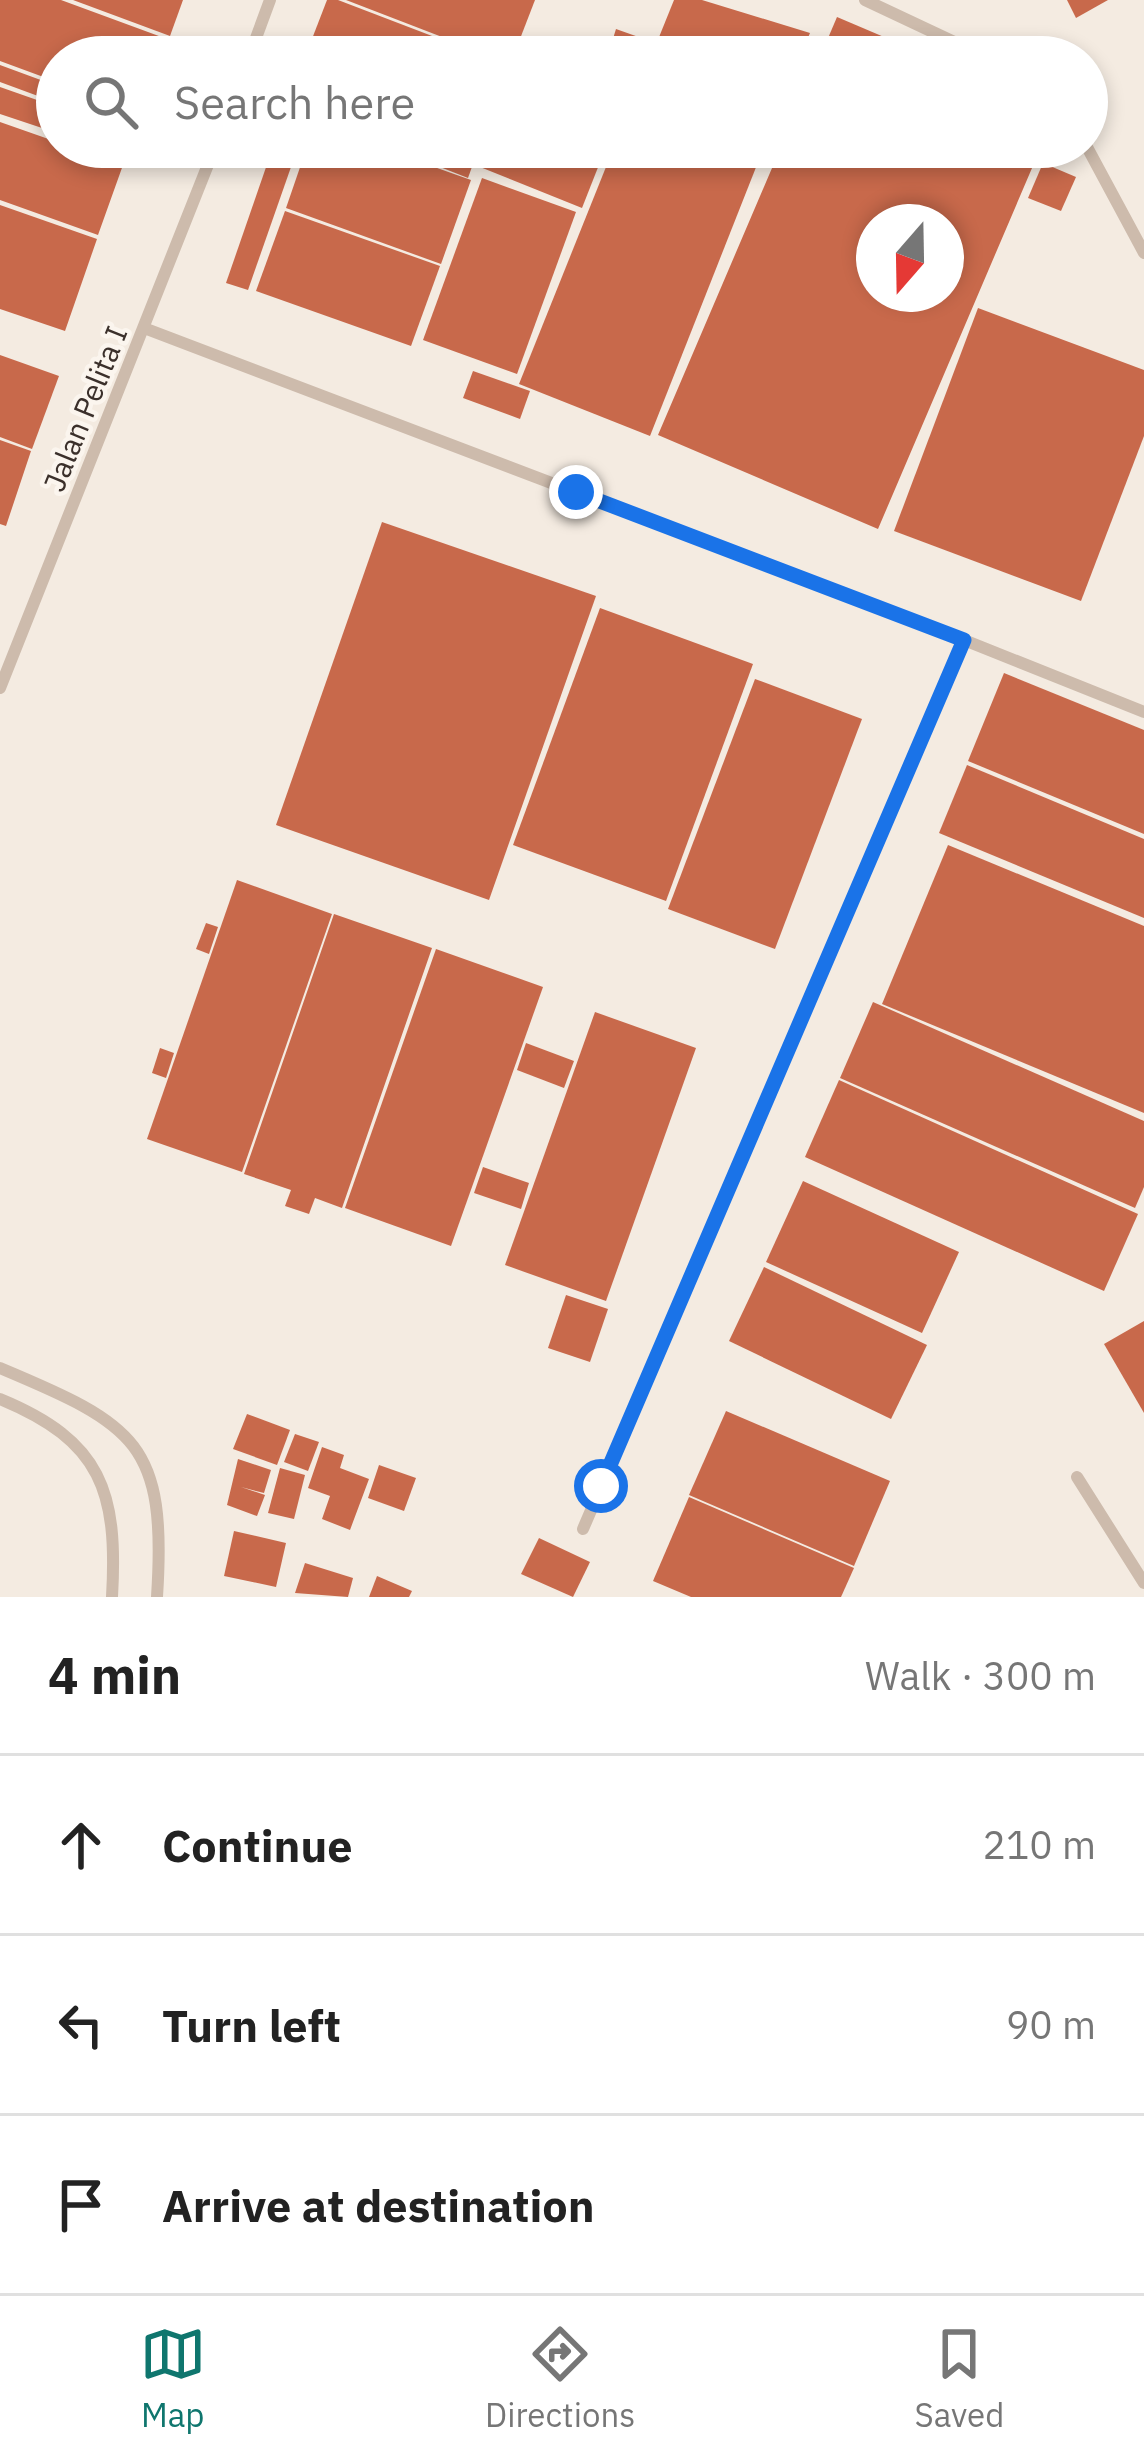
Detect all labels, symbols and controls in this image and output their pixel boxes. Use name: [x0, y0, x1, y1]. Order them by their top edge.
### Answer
search box: [36, 36, 1108, 168]
icon: search: [78, 69, 144, 135]
text: Search here: [174, 73, 415, 131]
north arrow: [856, 204, 964, 312]
street label: Jalan Pelita I: [34, 320, 135, 497]
route end: [549, 465, 603, 519]
route start: [574, 1459, 628, 1513]
text: 4 min: [48, 1642, 181, 1708]
text: Walk · 300 m: [865, 1650, 1096, 1701]
icon: ahead: [48, 1812, 114, 1878]
text: Continue: [162, 1816, 353, 1874]
text: 210 m: [983, 1819, 1096, 1870]
icon: left: [48, 1992, 114, 2058]
text: Turn left: [162, 1996, 341, 2054]
text: 90 m: [1006, 1999, 1096, 2050]
icon: arrive: [48, 2172, 114, 2238]
text: Arrive at destination: [162, 2176, 595, 2234]
tab: Map: [140, 2321, 206, 2436]
tab: Directions: [485, 2321, 635, 2436]
tab: Saved: [915, 2321, 1004, 2436]

